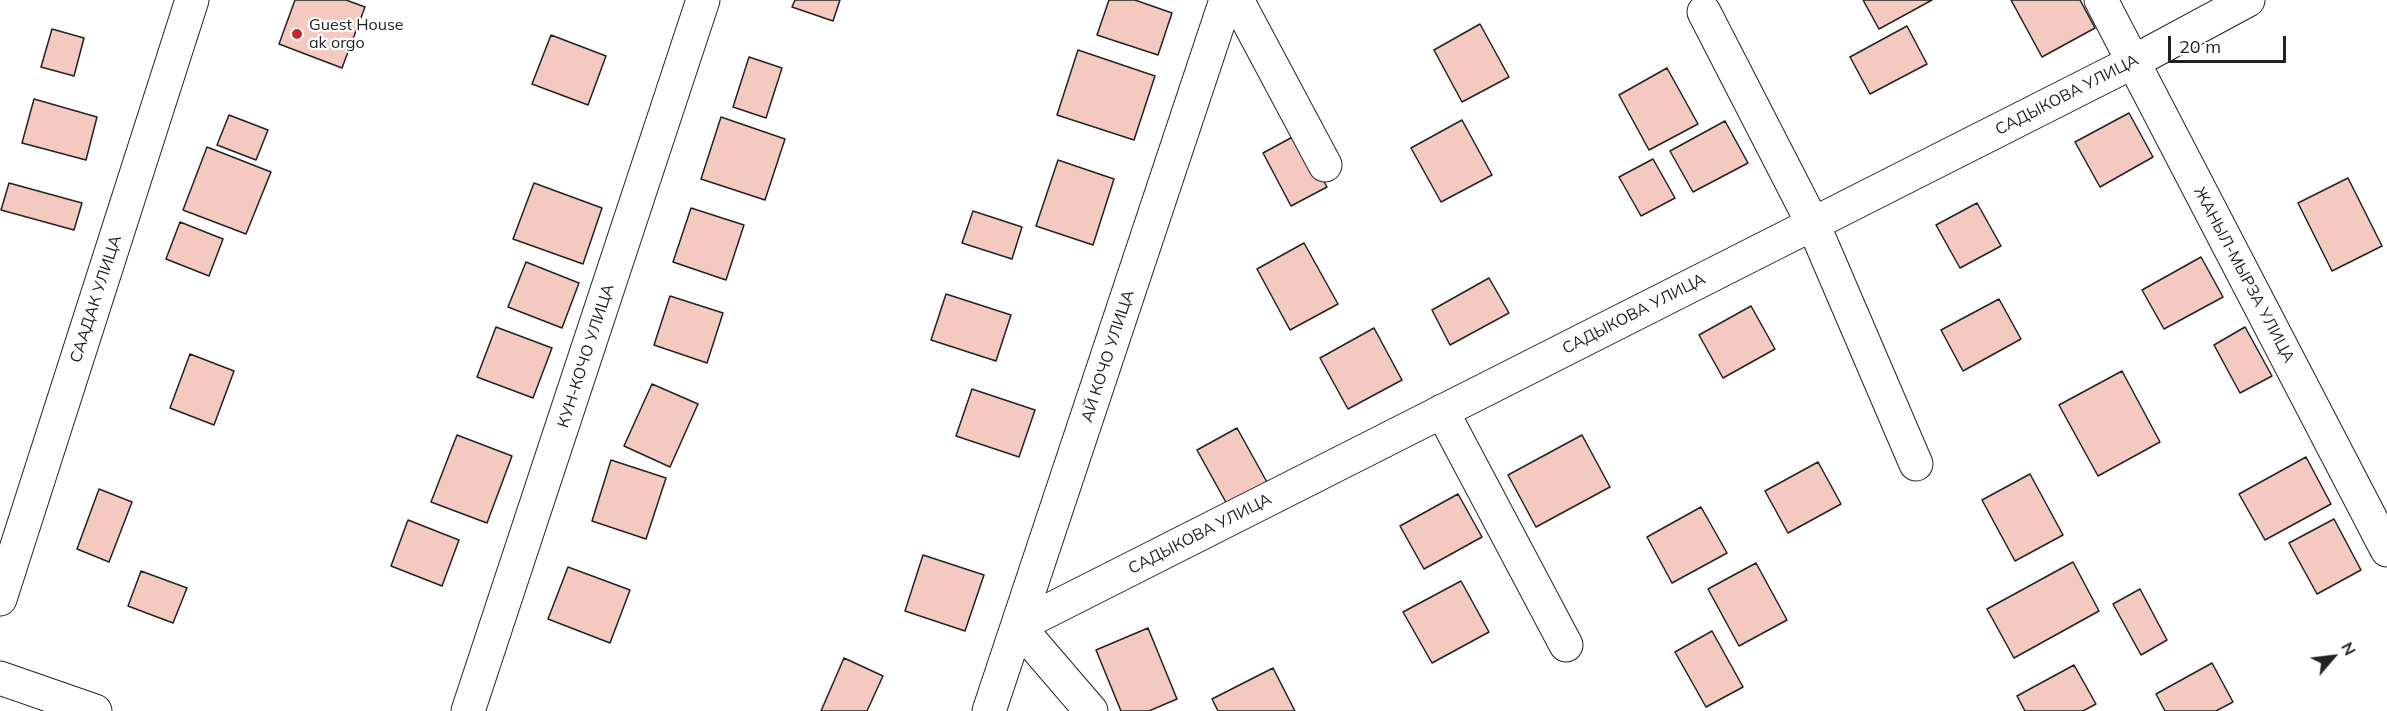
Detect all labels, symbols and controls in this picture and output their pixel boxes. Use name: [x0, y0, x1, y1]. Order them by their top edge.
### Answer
place label: Guest House ak orgo: [309, 15, 404, 53]
scale bar: [2171, 24, 2290, 62]
marker: Guest House ak orgo: [290, 27, 304, 41]
text: 20 m: [2179, 35, 2221, 58]
street label: САДЫКОВА УЛИЦА: [1992, 51, 2142, 139]
street label: ЖАНЫЛ-МЫРЗА УЛИЦА: [2189, 184, 2299, 366]
street label: СААДАК УЛИЦА: [66, 233, 126, 365]
street label: САДЫКОВА УЛИЦА: [1559, 270, 1709, 358]
street label: КУН-КОЧО УЛИЦА: [554, 282, 618, 430]
street label: АЙ КОЧО УЛИЦА: [1078, 288, 1138, 424]
street label: САДЫКОВА УЛИЦА: [1125, 490, 1275, 578]
north arrow: [2303, 627, 2363, 687]
text: N: [2337, 639, 2361, 659]

